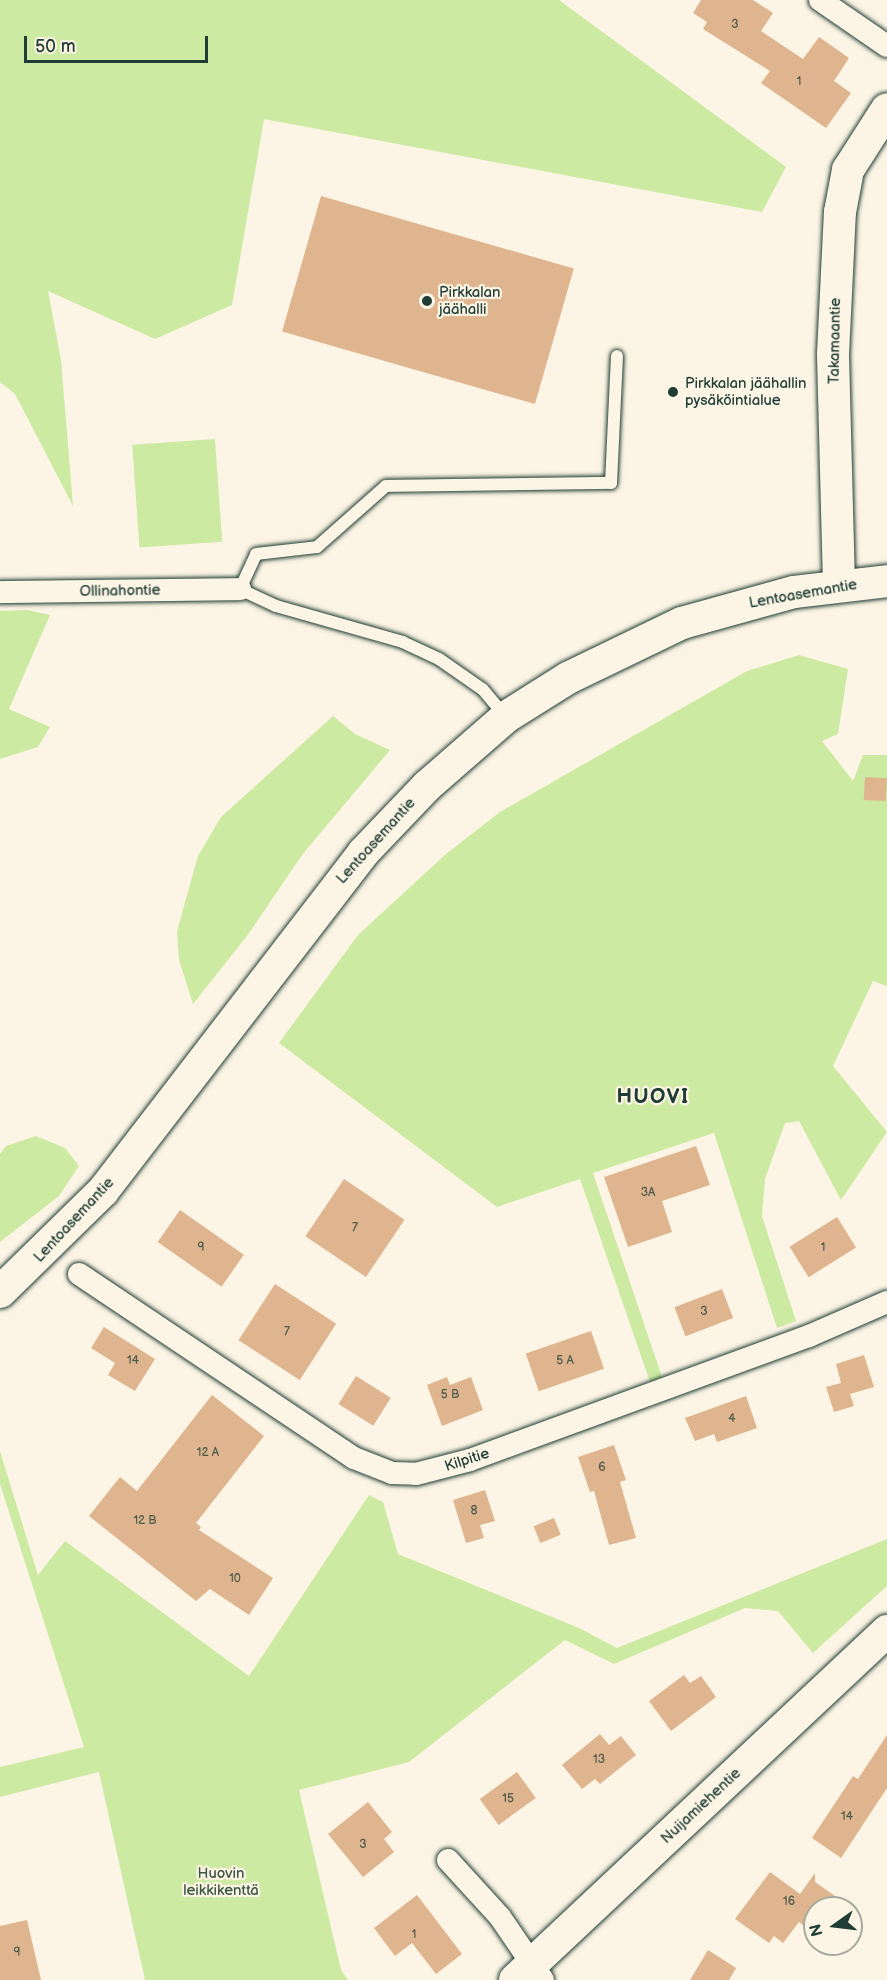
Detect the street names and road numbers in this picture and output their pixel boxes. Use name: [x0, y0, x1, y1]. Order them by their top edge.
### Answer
street label: Takamaantie: [825, 298, 845, 384]
street label: Lentoasemantie: [748, 576, 858, 612]
street label: Ollinahontie: [79, 581, 161, 601]
street label: Lentoasemantie: [333, 794, 419, 888]
street label: Lentoasemantie: [30, 1174, 118, 1266]
street label: Kilpitie: [442, 1444, 492, 1476]
street label: Nuijamiehentie: [657, 1764, 745, 1848]

